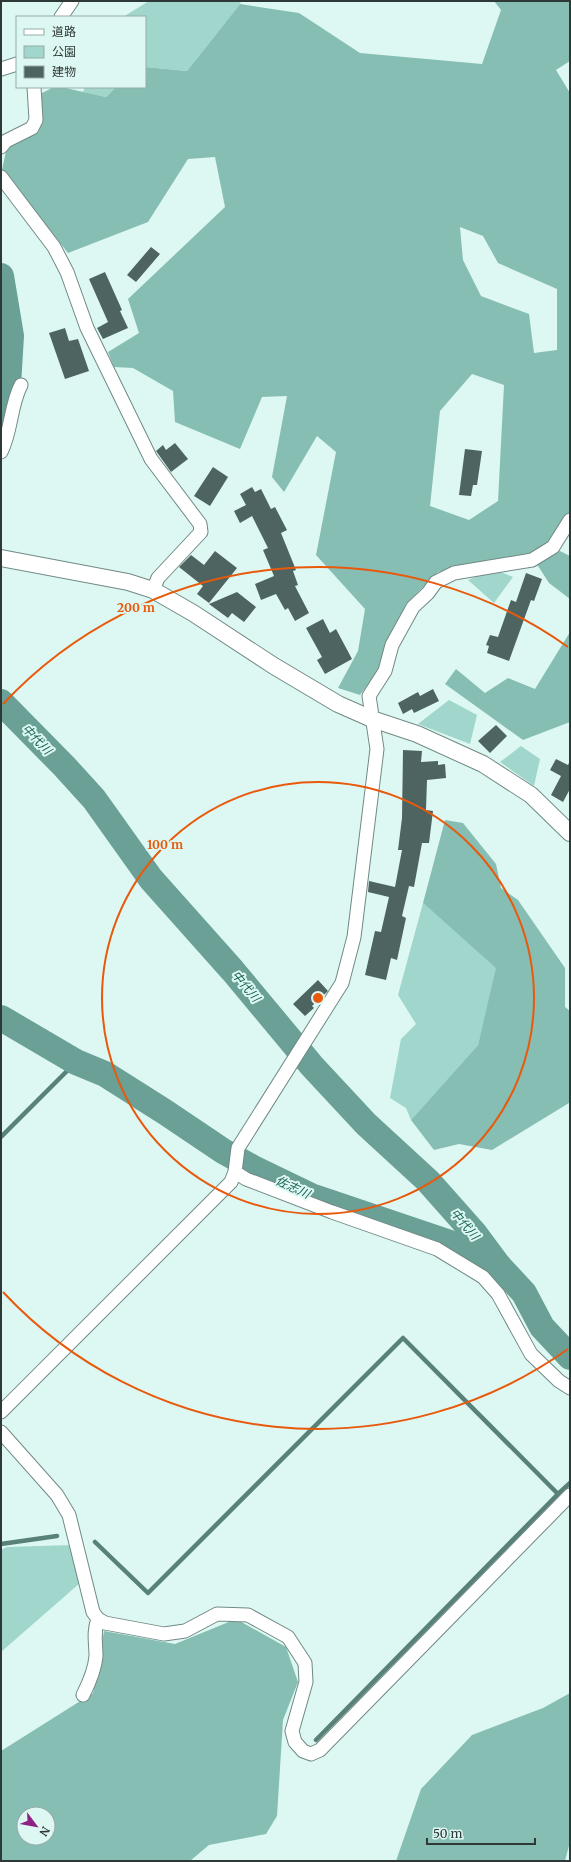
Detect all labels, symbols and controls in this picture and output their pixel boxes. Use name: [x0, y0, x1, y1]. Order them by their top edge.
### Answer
legend: [16, 16, 146, 88]
text: 道路: [52, 24, 76, 39]
text: 公園: [52, 44, 76, 59]
text: 建物: [52, 64, 76, 79]
text: 200 m: [117, 600, 155, 615]
water label: 中代川: [19, 721, 56, 759]
text: 100 m: [147, 837, 183, 852]
water label: 中代川: [229, 967, 265, 1006]
centre of rings: [311, 991, 325, 1005]
water label: 佐志川: [274, 1173, 314, 1202]
water label: 中代川: [448, 1205, 484, 1244]
north arrow: [16, 1806, 56, 1846]
scale bar: [427, 1820, 535, 1846]
text: N: [36, 1824, 53, 1839]
text: 50 m: [433, 1826, 462, 1841]

